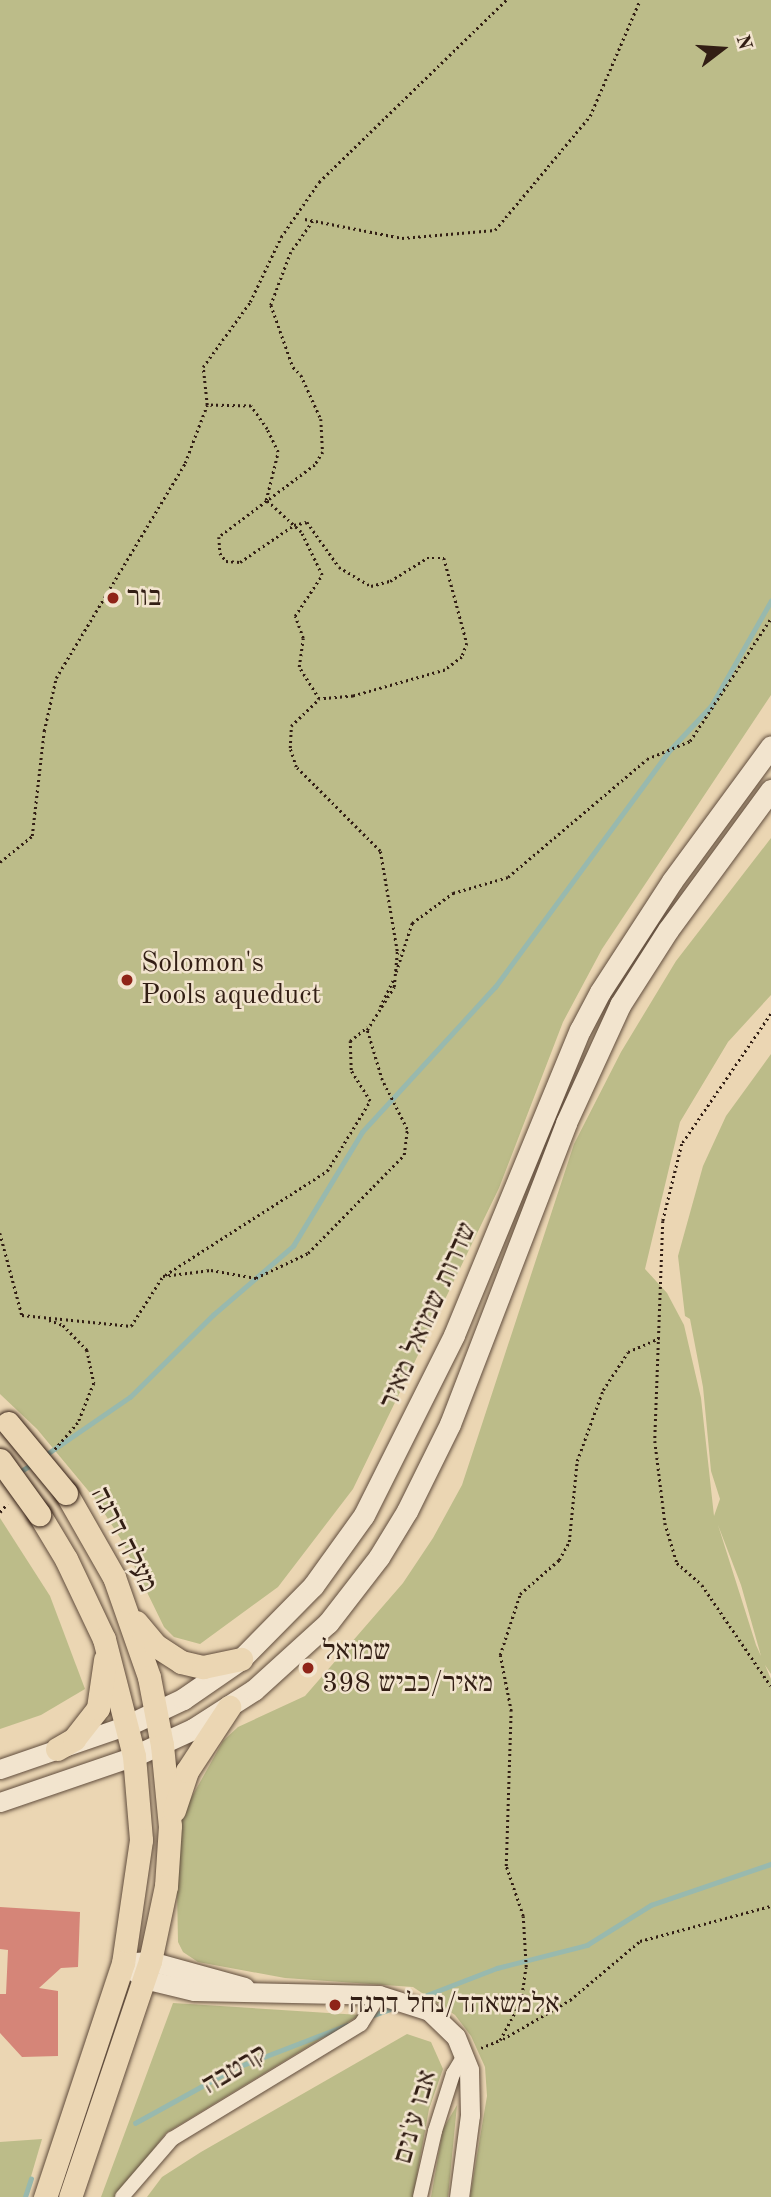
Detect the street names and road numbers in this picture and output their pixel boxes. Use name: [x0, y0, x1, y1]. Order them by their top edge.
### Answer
street label: שדרות שמואל מאיר: [373, 1218, 485, 1414]
street label: מעלה דרגה: [82, 1482, 164, 1598]
street label: קרטבה: [196, 2037, 274, 2103]
street label: אבו ע'נים: [387, 2066, 445, 2168]

